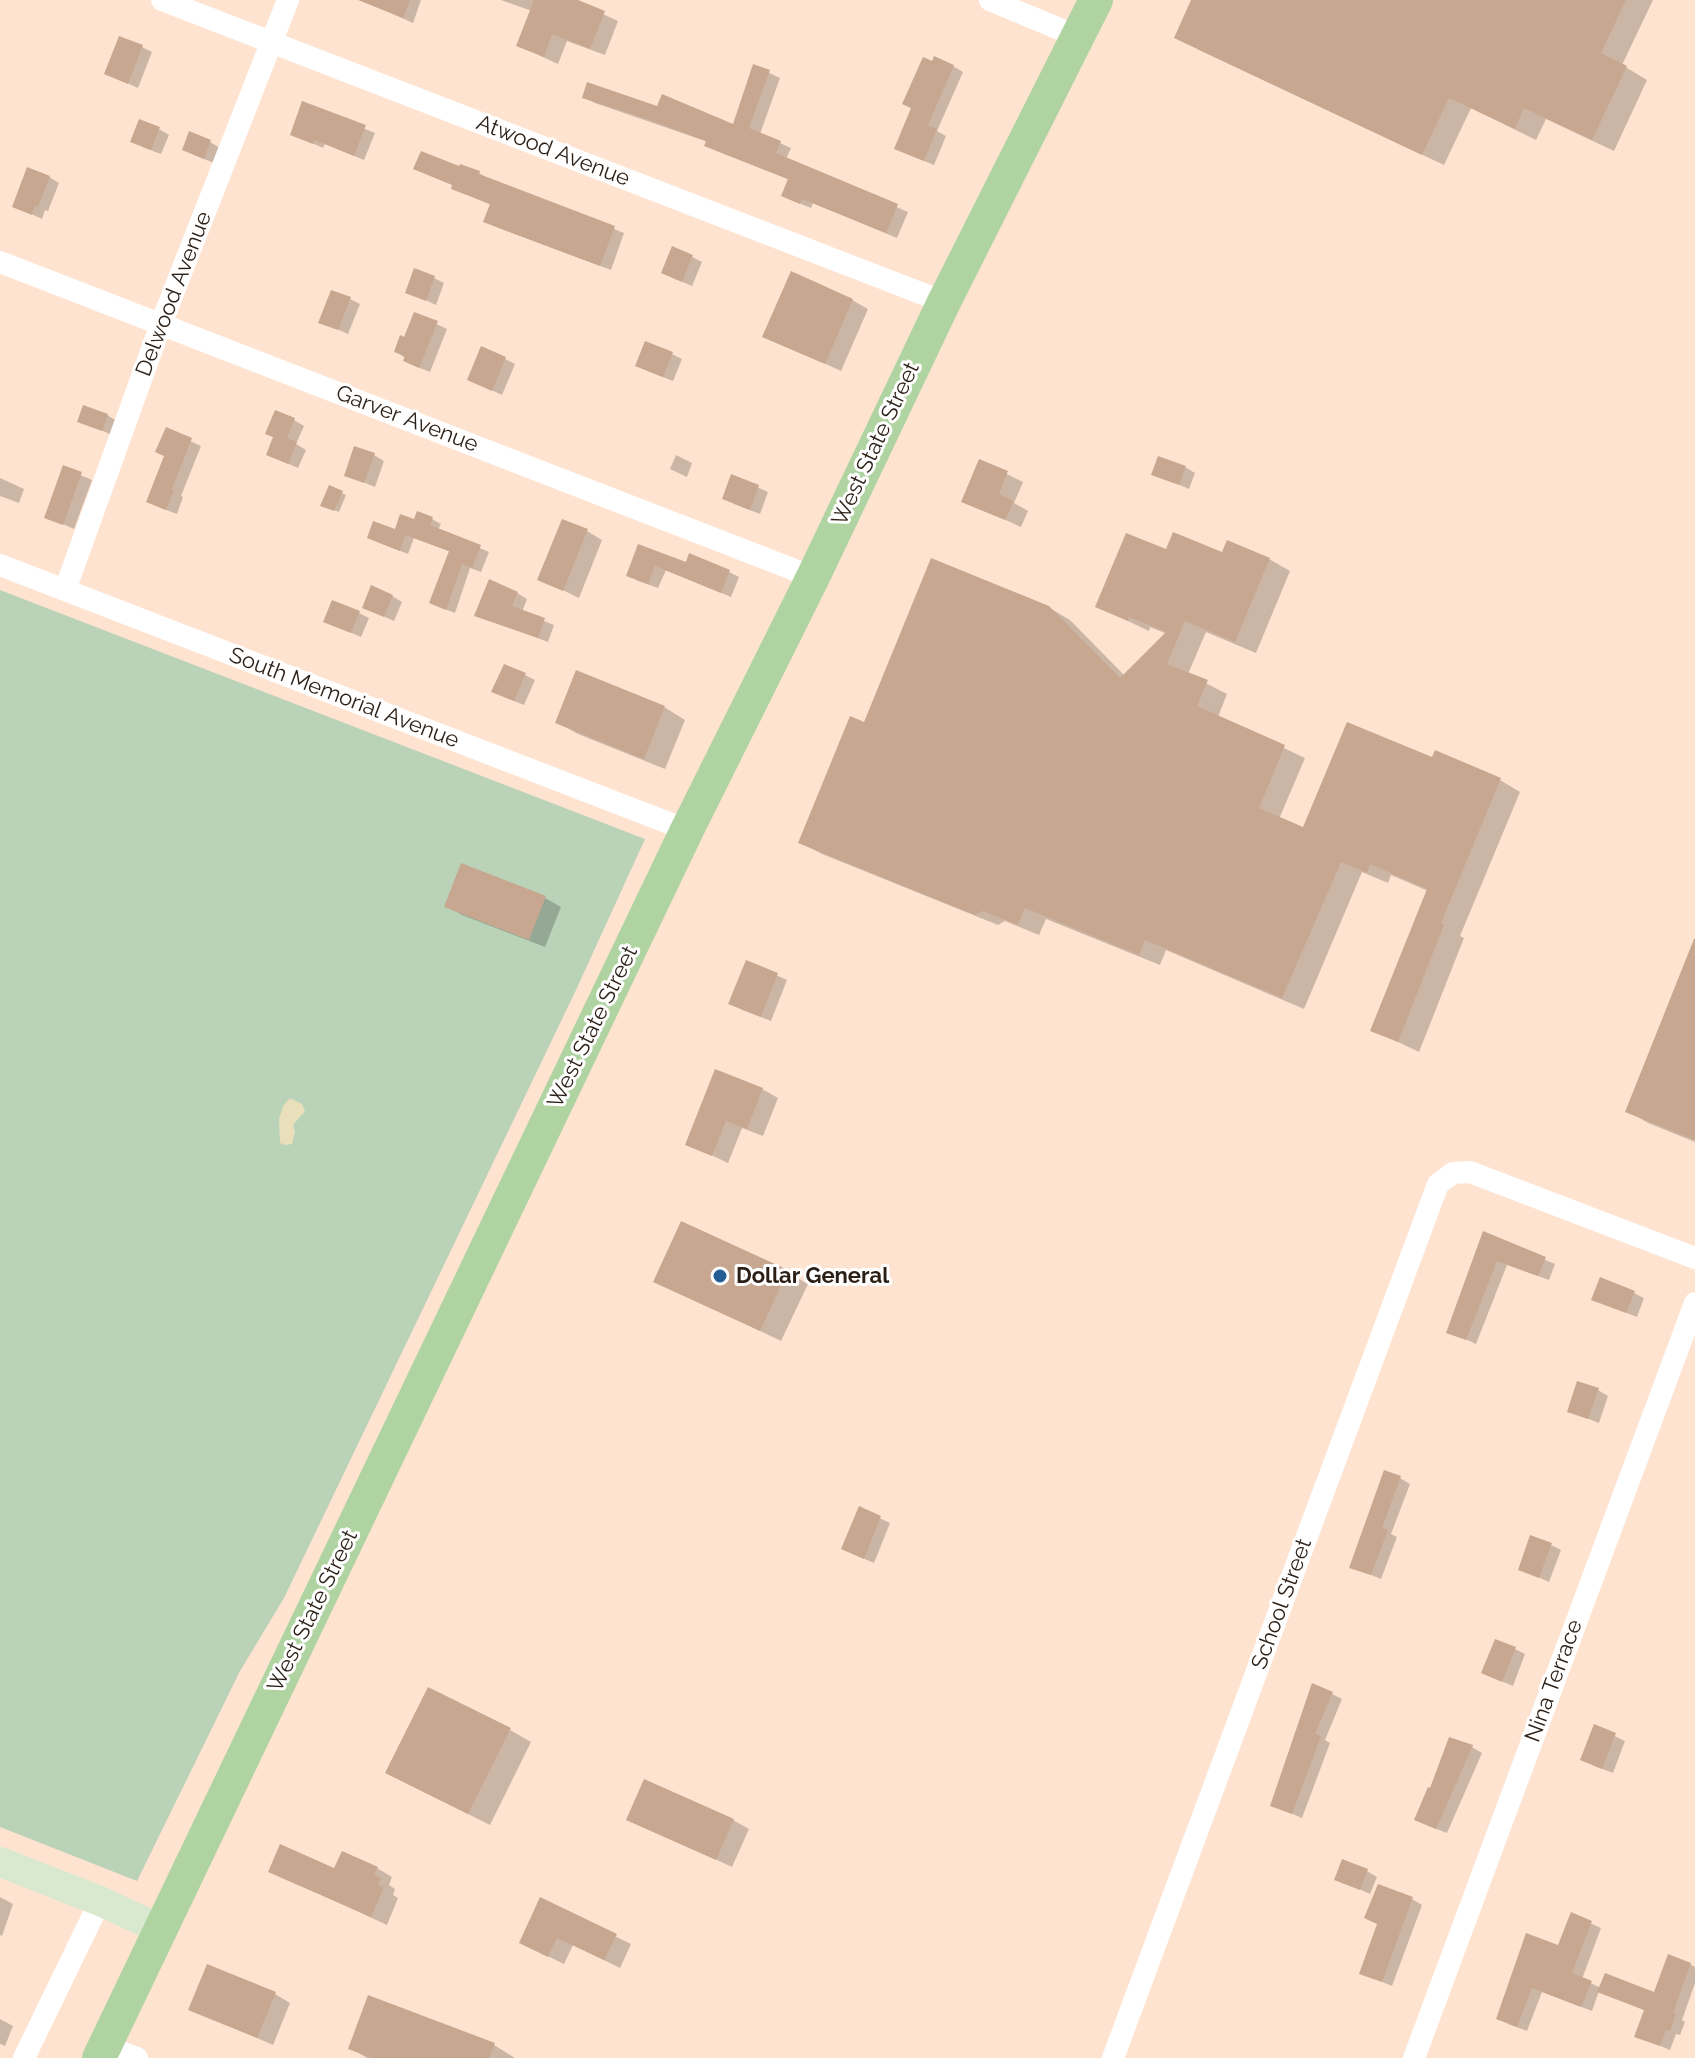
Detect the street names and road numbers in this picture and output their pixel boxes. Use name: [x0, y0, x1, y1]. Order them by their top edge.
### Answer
street label: Atwood Avenue: [473, 110, 633, 192]
street label: Delwood Avenue: [130, 208, 218, 380]
street label: West State Street: [827, 358, 925, 530]
street label: Garver Avenue: [332, 380, 482, 458]
street label: South Memorial Avenue: [225, 642, 463, 754]
street label: West State Street: [542, 942, 644, 1112]
street label: West State Street: [262, 1526, 364, 1696]
street label: School Street: [1246, 1535, 1318, 1673]
street label: Nina Terrace: [1520, 1616, 1588, 1746]

